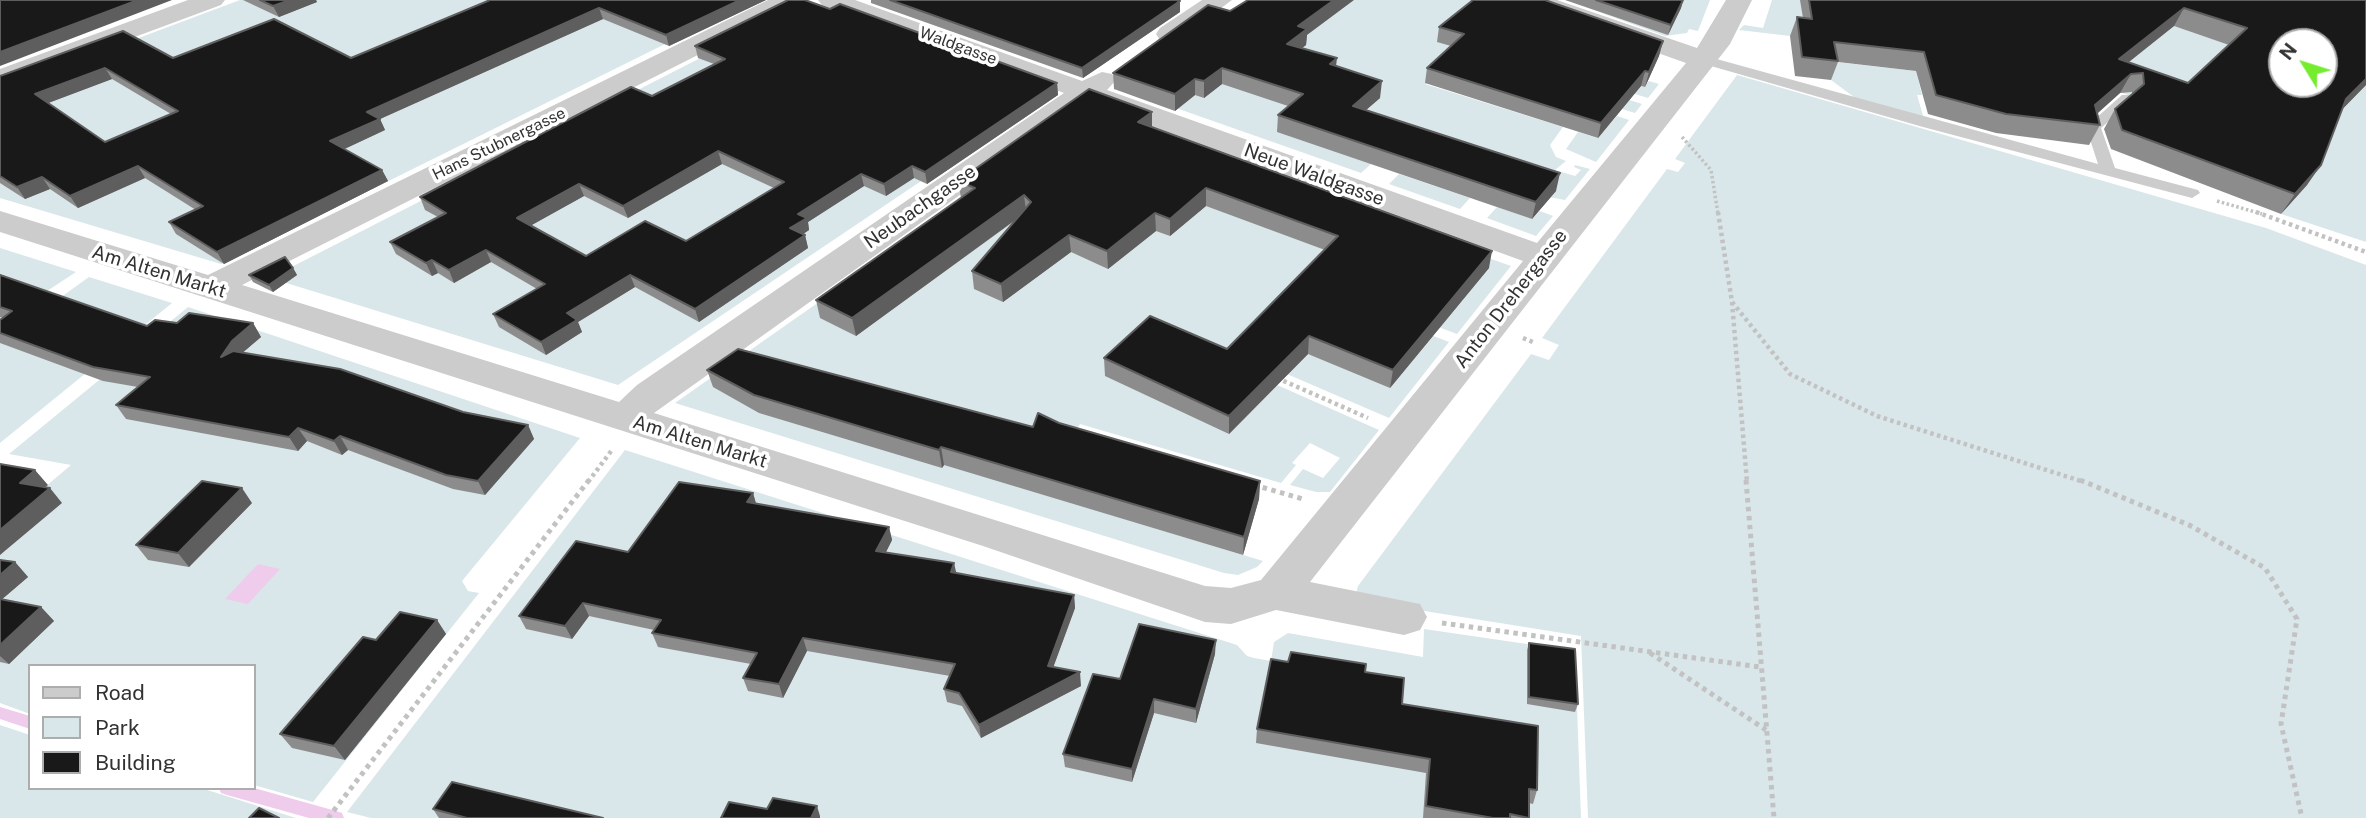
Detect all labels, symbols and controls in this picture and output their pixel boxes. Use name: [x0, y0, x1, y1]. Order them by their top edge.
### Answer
street label: Waldgasse: [917, 23, 999, 69]
north arrow: [2268, 28, 2338, 98]
text: N: [2275, 39, 2301, 64]
street label: Hans Stubnergasse: [429, 103, 569, 185]
street label: Neue Waldgasse: [1241, 139, 1387, 211]
street label: Neubachgasse: [860, 160, 980, 254]
street label: Anton Drehergasse: [1450, 225, 1572, 373]
street label: Am Alten Markt: [89, 241, 229, 303]
street label: Am Alten Markt: [630, 411, 770, 473]
legend: [28, 664, 256, 790]
text: Road: [95, 680, 145, 705]
text: Park: [95, 715, 140, 740]
text: Building: [95, 750, 176, 775]

